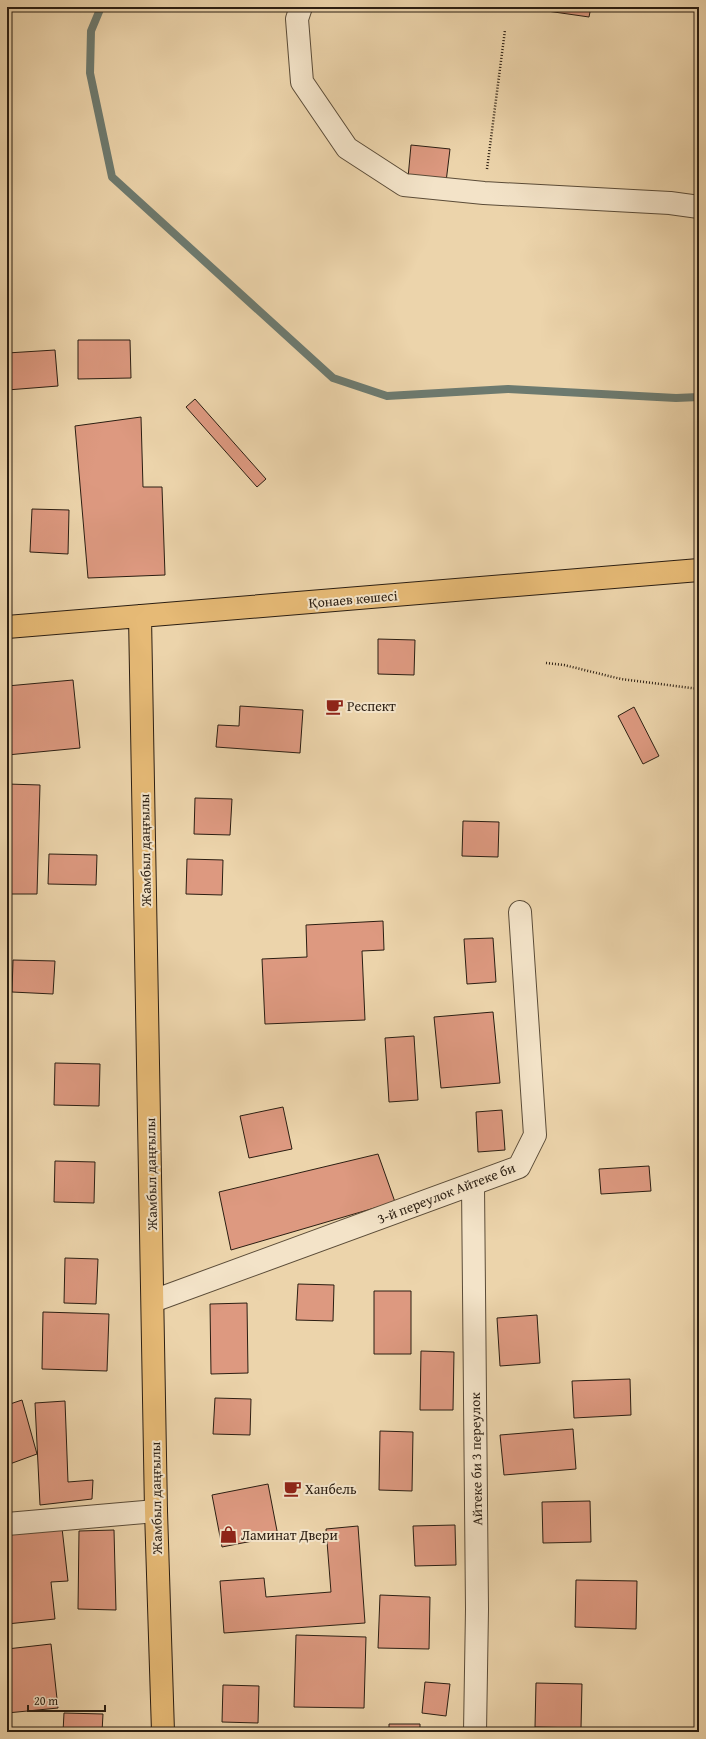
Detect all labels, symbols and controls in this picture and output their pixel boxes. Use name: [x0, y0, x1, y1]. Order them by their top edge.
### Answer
street label: Қонаев көшесі: [308, 585, 398, 613]
cafe icon: Респект: [324, 696, 344, 716]
place label: Респект: [347, 696, 396, 716]
street label: Жамбыл даңғылы: [134, 793, 156, 908]
street label: Жамбыл даңғылы: [140, 1117, 162, 1232]
street label: 3-й переулок Айтеке би: [374, 1157, 518, 1229]
street label: Айтеке би 3 переулок: [465, 1391, 487, 1526]
street label: Жамбыл даңғылы: [145, 1441, 167, 1556]
cafe icon: Ханбель: [282, 1479, 302, 1499]
place label: Ханбель: [305, 1479, 357, 1499]
shop icon: Ламинат Двери: [218, 1525, 238, 1545]
place label: Ламинат Двери: [241, 1525, 338, 1545]
scale bar: [28, 1687, 105, 1713]
text: 20 m: [34, 1692, 58, 1709]

